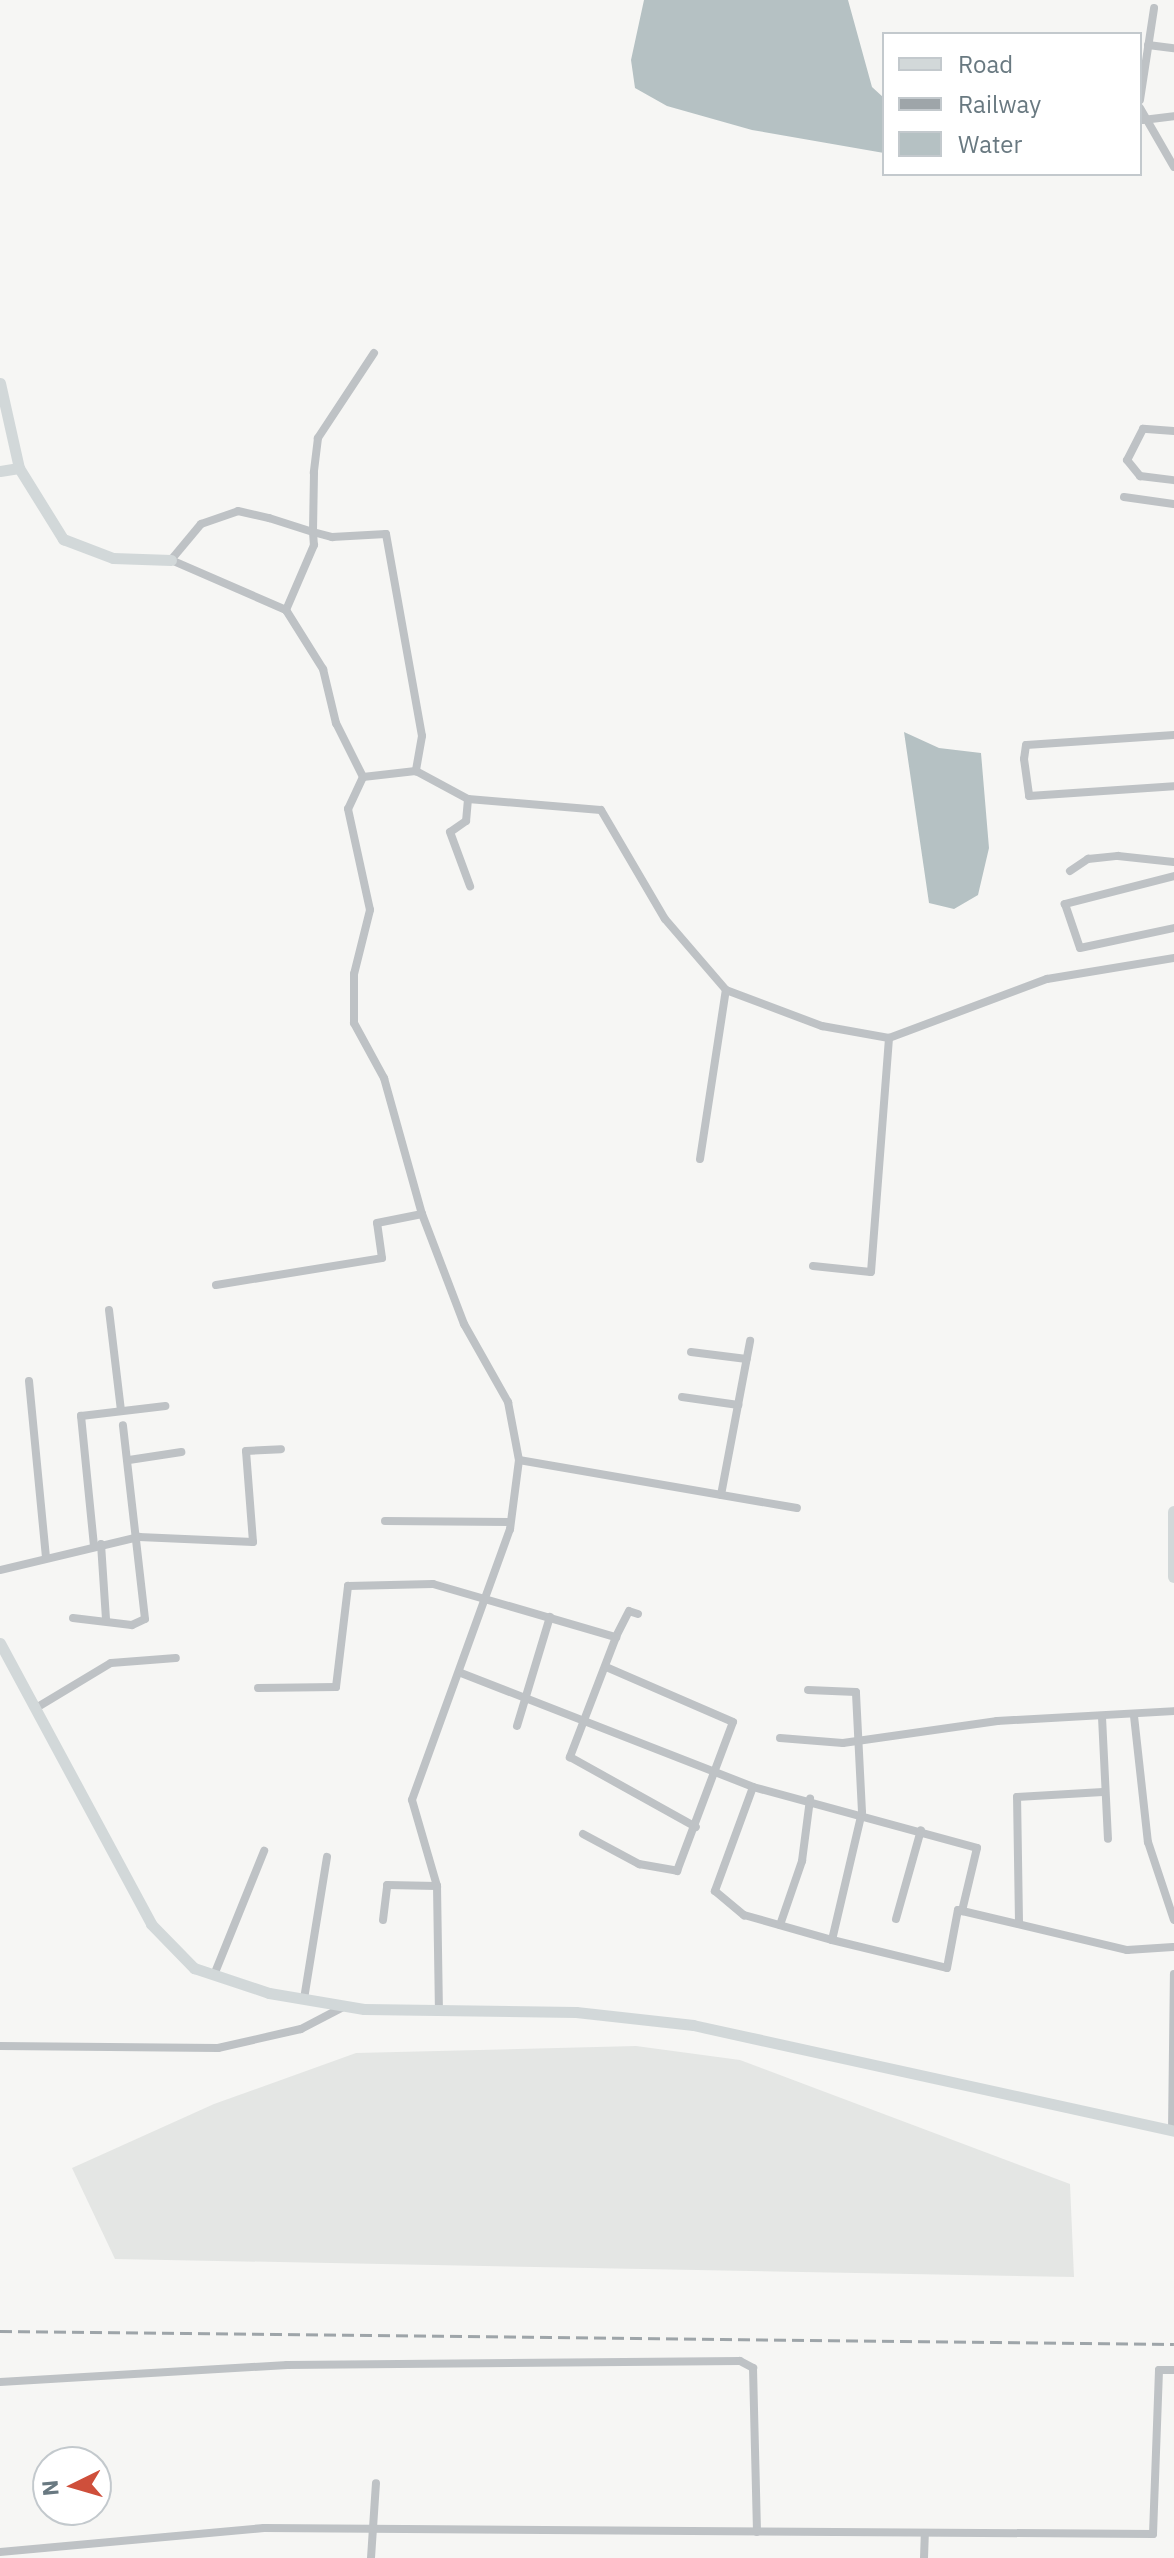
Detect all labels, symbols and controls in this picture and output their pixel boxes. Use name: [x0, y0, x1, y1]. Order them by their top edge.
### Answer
legend: [882, 32, 1142, 176]
text: Road: [958, 48, 1013, 80]
text: Railway: [958, 88, 1041, 120]
text: Water: [958, 128, 1022, 160]
north arrow: [32, 2446, 112, 2526]
text: N: [34, 2479, 65, 2497]

